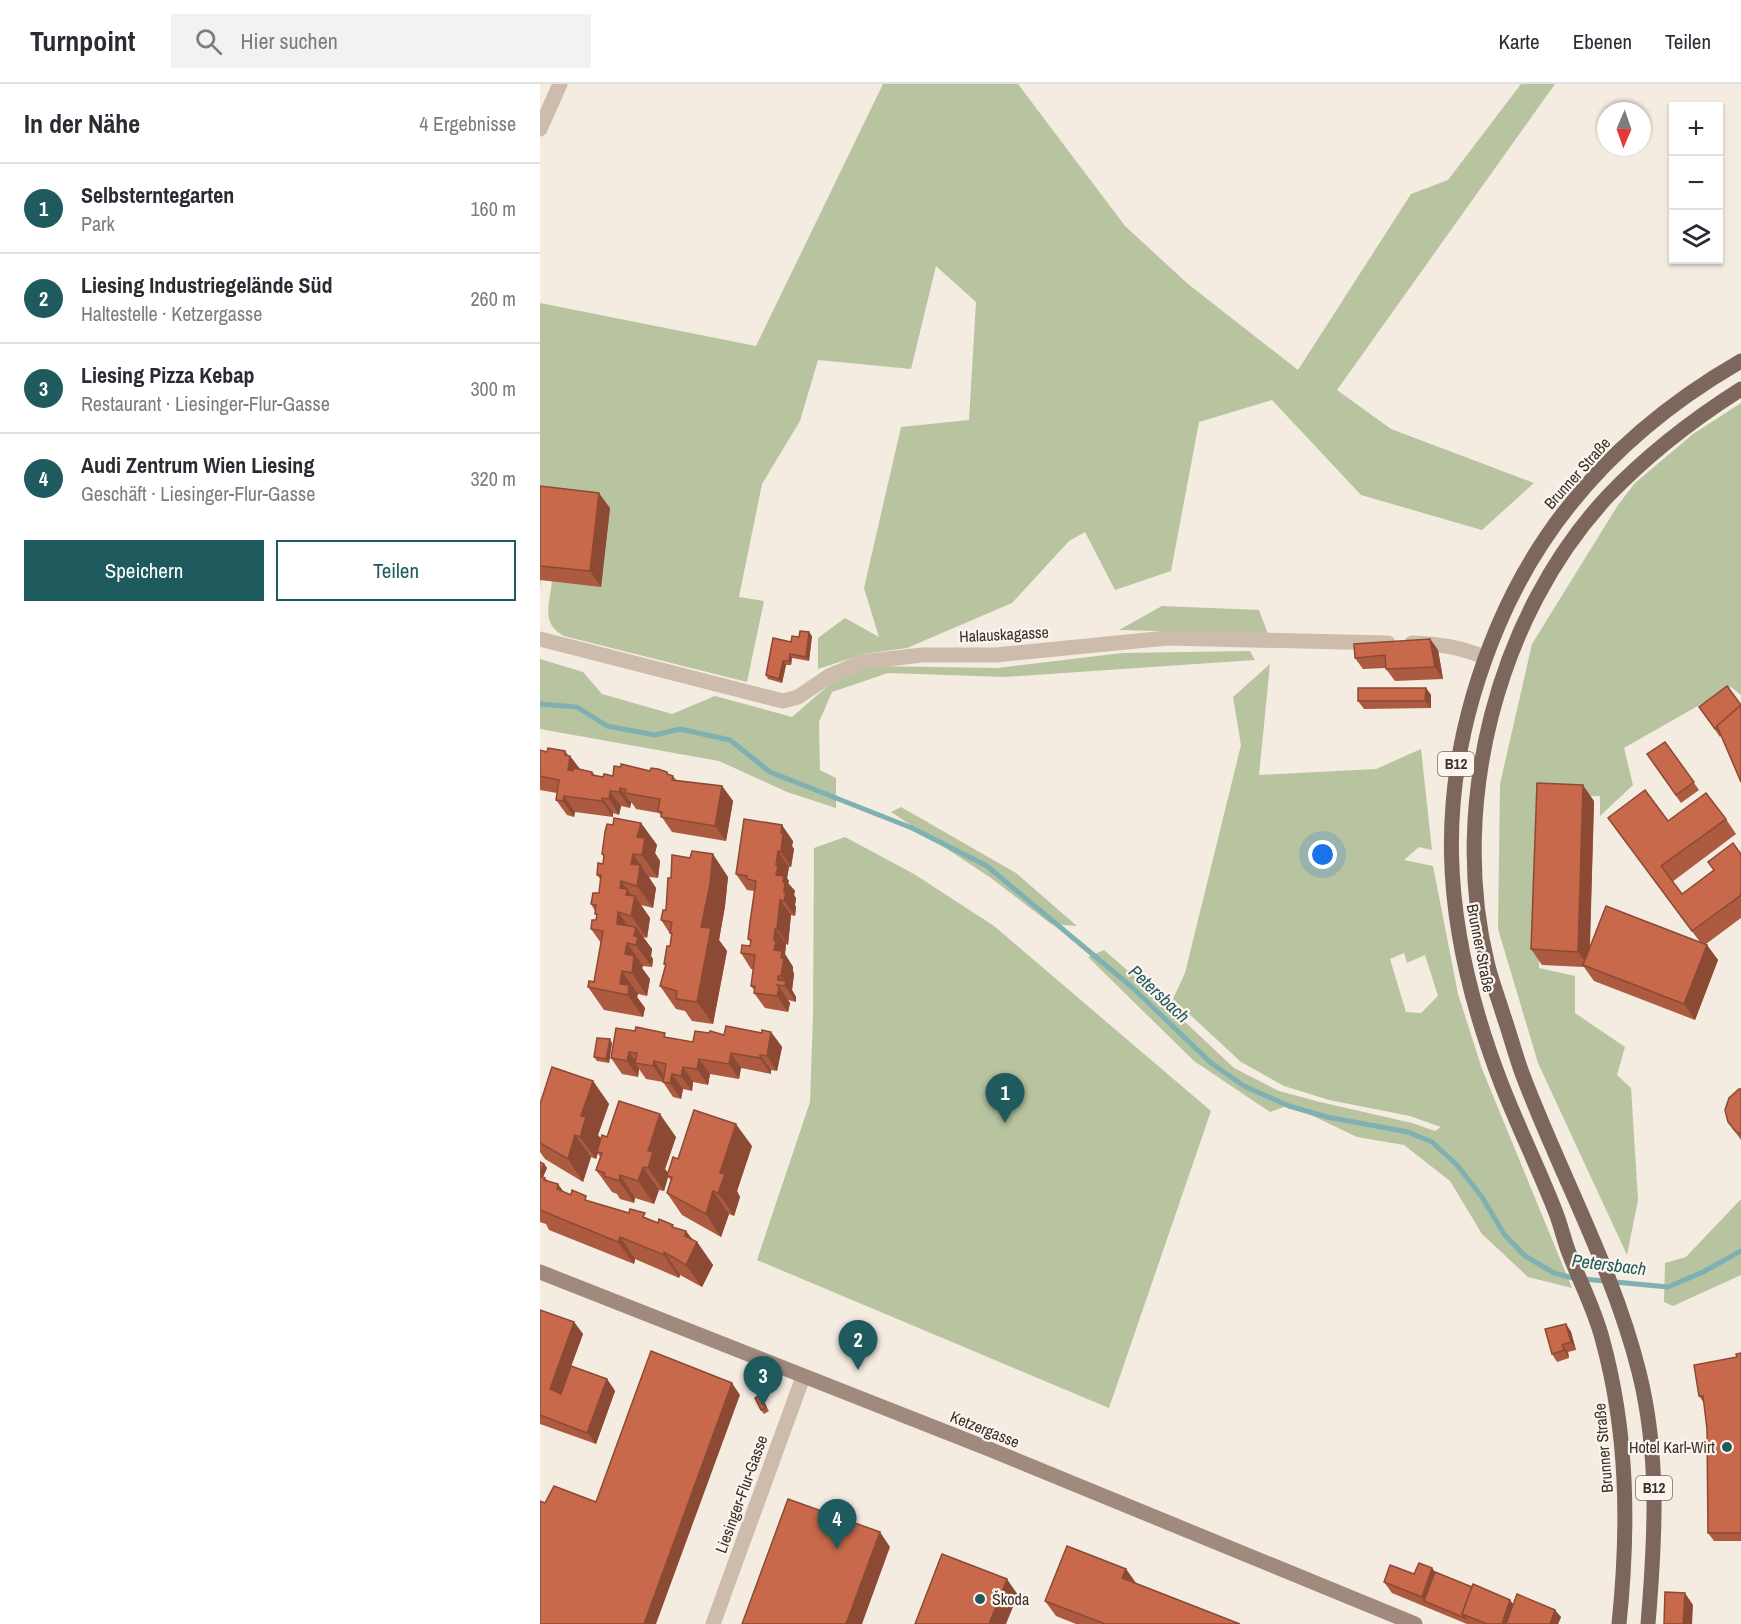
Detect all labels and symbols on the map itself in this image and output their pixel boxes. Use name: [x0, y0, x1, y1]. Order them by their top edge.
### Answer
north arrow: [1597, 102, 1651, 156]
street label: Brunner Straße: [1539, 432, 1615, 514]
street label: Halauskagasse: [959, 621, 1049, 647]
road number: B12: [1438, 752, 1474, 776]
your location: [1308, 840, 1337, 869]
street label: Brunner Straße: [1462, 902, 1500, 994]
water label: Petersbach: [1124, 959, 1195, 1028]
pin: 1: [986, 1074, 1024, 1123]
water label: Petersbach: [1570, 1248, 1648, 1281]
pin: 2: [838, 1320, 878, 1370]
pin: 3: [744, 1356, 782, 1406]
street label: Brunner Straße: [1588, 1402, 1618, 1494]
street label: Ketzergasse: [947, 1405, 1023, 1453]
street label: Liesinger-Flur-Gasse: [709, 1432, 773, 1556]
place label: Hotel Karl-Wirt: [1629, 1436, 1715, 1458]
marker: Hotel Karl-Wirt: [1720, 1440, 1734, 1454]
road number: B12: [1636, 1476, 1672, 1500]
pin: 4: [818, 1500, 856, 1549]
place label: Škoda: [992, 1588, 1030, 1610]
marker: Škoda: [973, 1592, 987, 1606]

